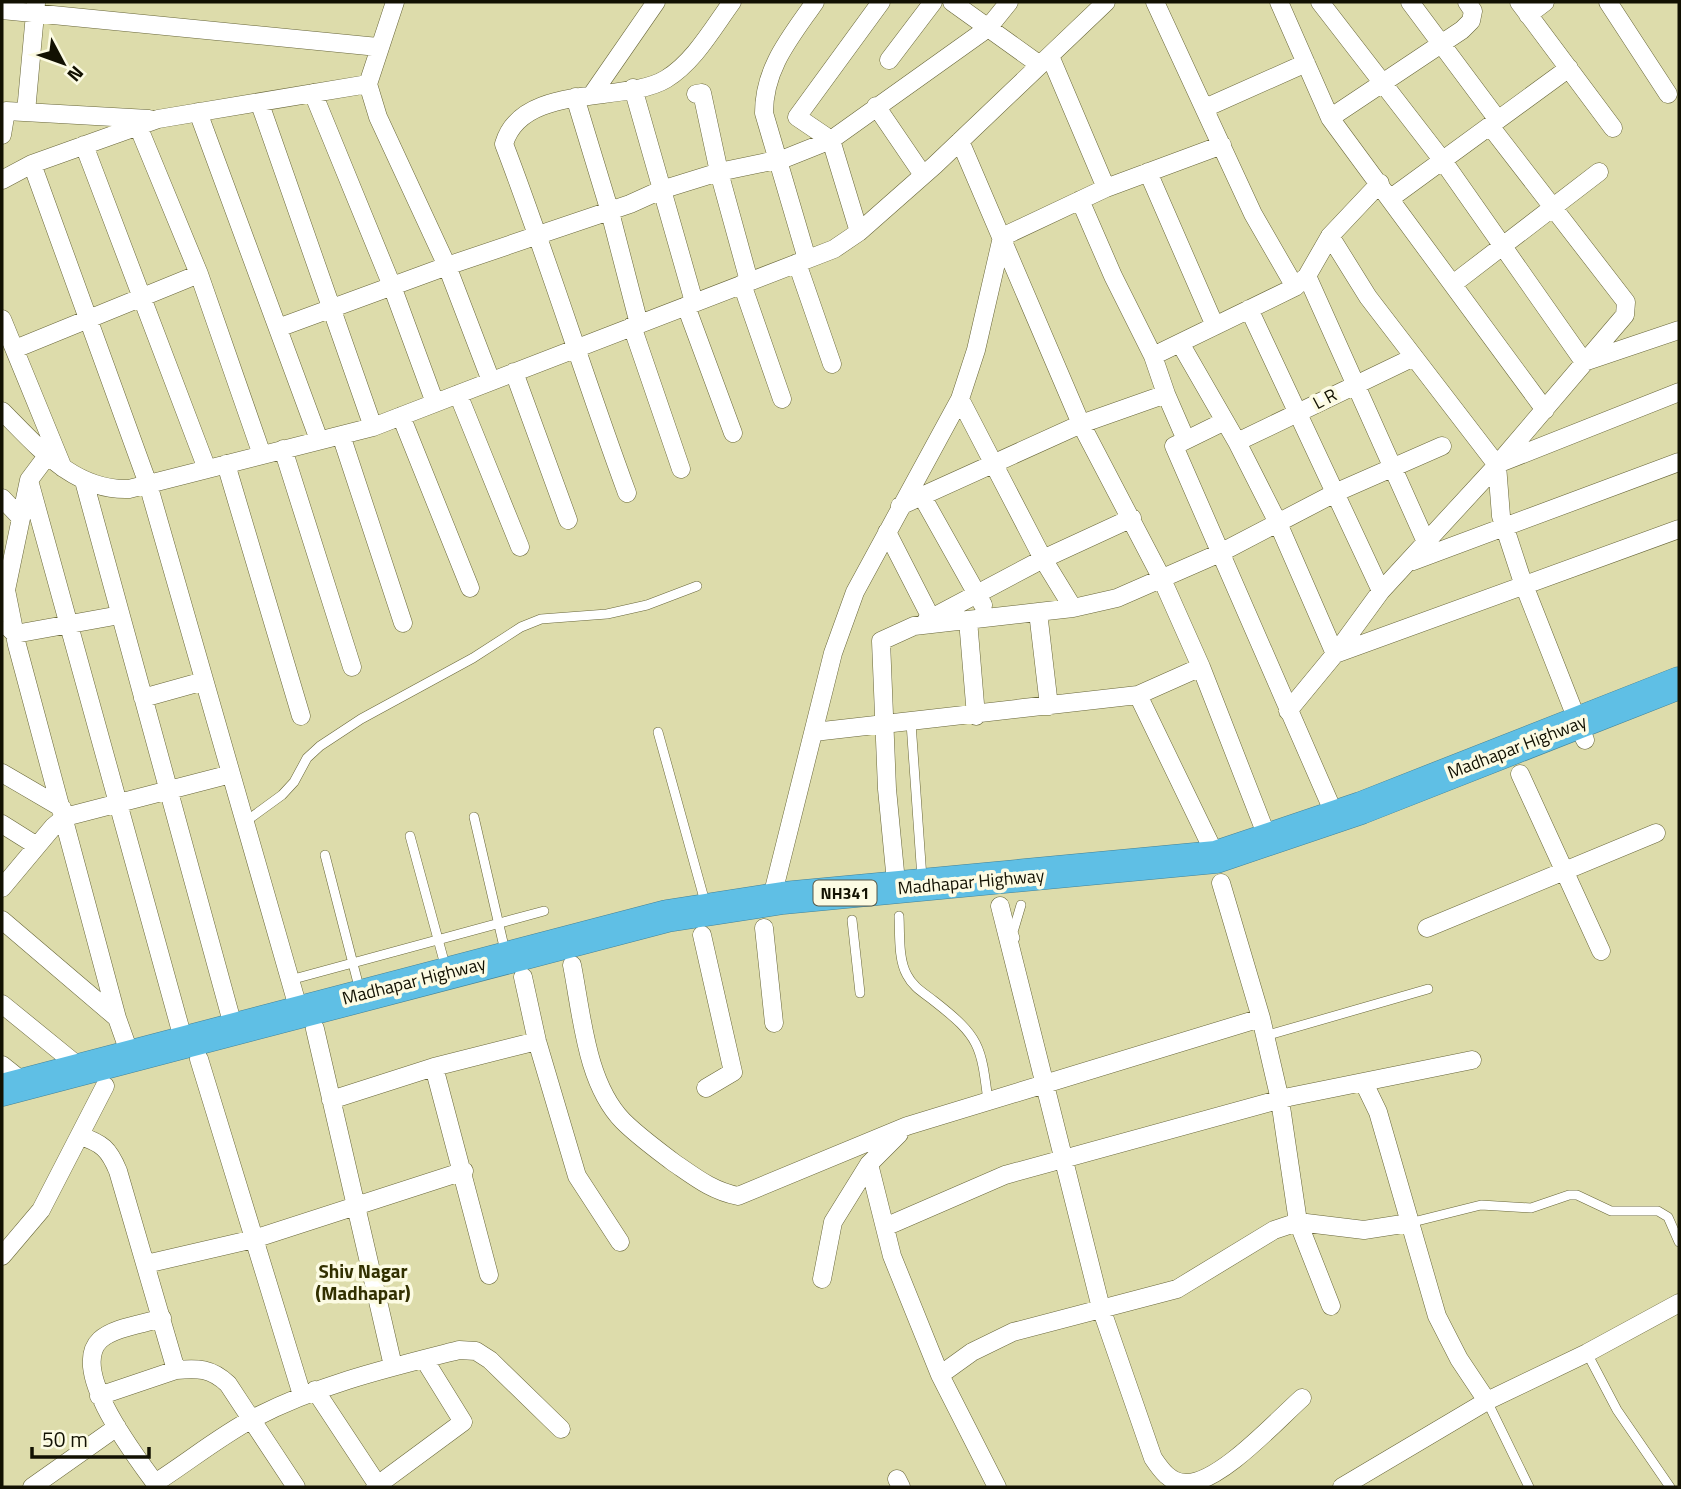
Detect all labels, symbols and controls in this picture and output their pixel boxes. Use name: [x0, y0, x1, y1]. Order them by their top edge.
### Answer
north arrow: [28, 28, 98, 98]
text: N: [61, 60, 91, 89]
street label: L R: [1308, 381, 1342, 416]
street label: Madhapar Highway: [1443, 707, 1591, 786]
street label: Madhapar Highway: [896, 862, 1046, 901]
road number: NH341: [814, 880, 876, 906]
street label: Madhapar Highway: [339, 950, 489, 1011]
district label: Shiv Nagar (Madhapar): [315, 1256, 411, 1307]
scale bar: [32, 1416, 149, 1460]
text: 50 m: [42, 1423, 88, 1455]

